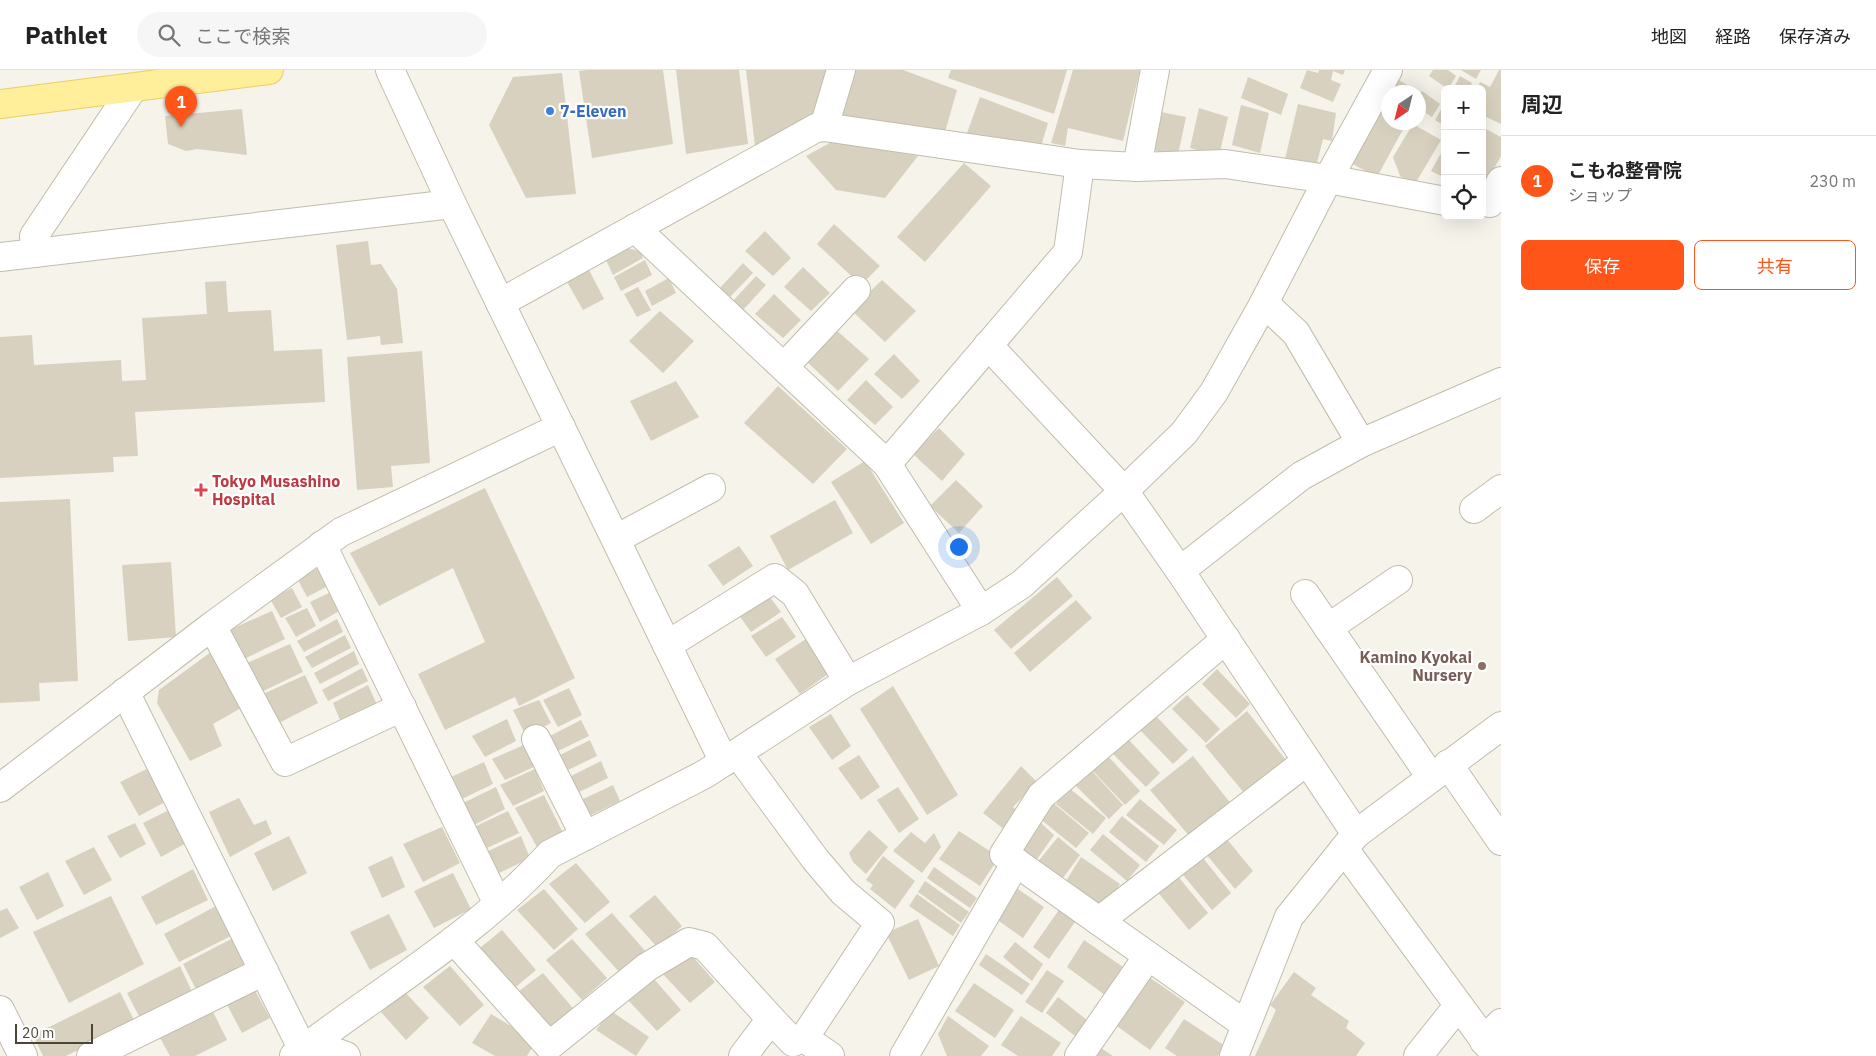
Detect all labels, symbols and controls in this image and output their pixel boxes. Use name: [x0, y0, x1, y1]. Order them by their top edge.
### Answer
search box: [137, 12, 487, 57]
text: Pathlet: [25, 19, 107, 51]
icon: search: [155, 21, 183, 49]
text: ここで検索: [195, 24, 290, 48]
text: 地図: [1651, 25, 1687, 48]
text: 経路: [1715, 25, 1751, 48]
text: 保存済み: [1779, 25, 1851, 48]
north arrow: [1381, 85, 1426, 130]
map controls: [1441, 85, 1486, 220]
button: +: [1441, 85, 1486, 130]
pin: 1: [165, 86, 197, 127]
text: 周辺: [1521, 90, 1563, 118]
place label: 7-Eleven: [560, 101, 626, 121]
marker: 7-Eleven: [544, 105, 556, 117]
button: −: [1441, 130, 1486, 175]
text: こもね整骨院: [1568, 158, 1682, 182]
text: 1: [1532, 171, 1542, 191]
text: 230 m: [1809, 171, 1856, 191]
button: locate: [1441, 175, 1486, 220]
text: ショップ: [1568, 185, 1632, 205]
button: 保存: [1521, 240, 1684, 290]
button: 共有: [1694, 240, 1856, 290]
place label: Tokyo Musashino Hospital: [212, 471, 340, 509]
marker: Tokyo Musashino Hospital: [194, 483, 208, 497]
your location: [946, 534, 972, 560]
place label: Kamino Kyokai Nursery: [1360, 647, 1472, 685]
marker: Kamino Kyokai Nursery: [1476, 660, 1488, 672]
scale bar: [15, 1021, 92, 1044]
text: 20 m: [22, 1024, 54, 1042]

